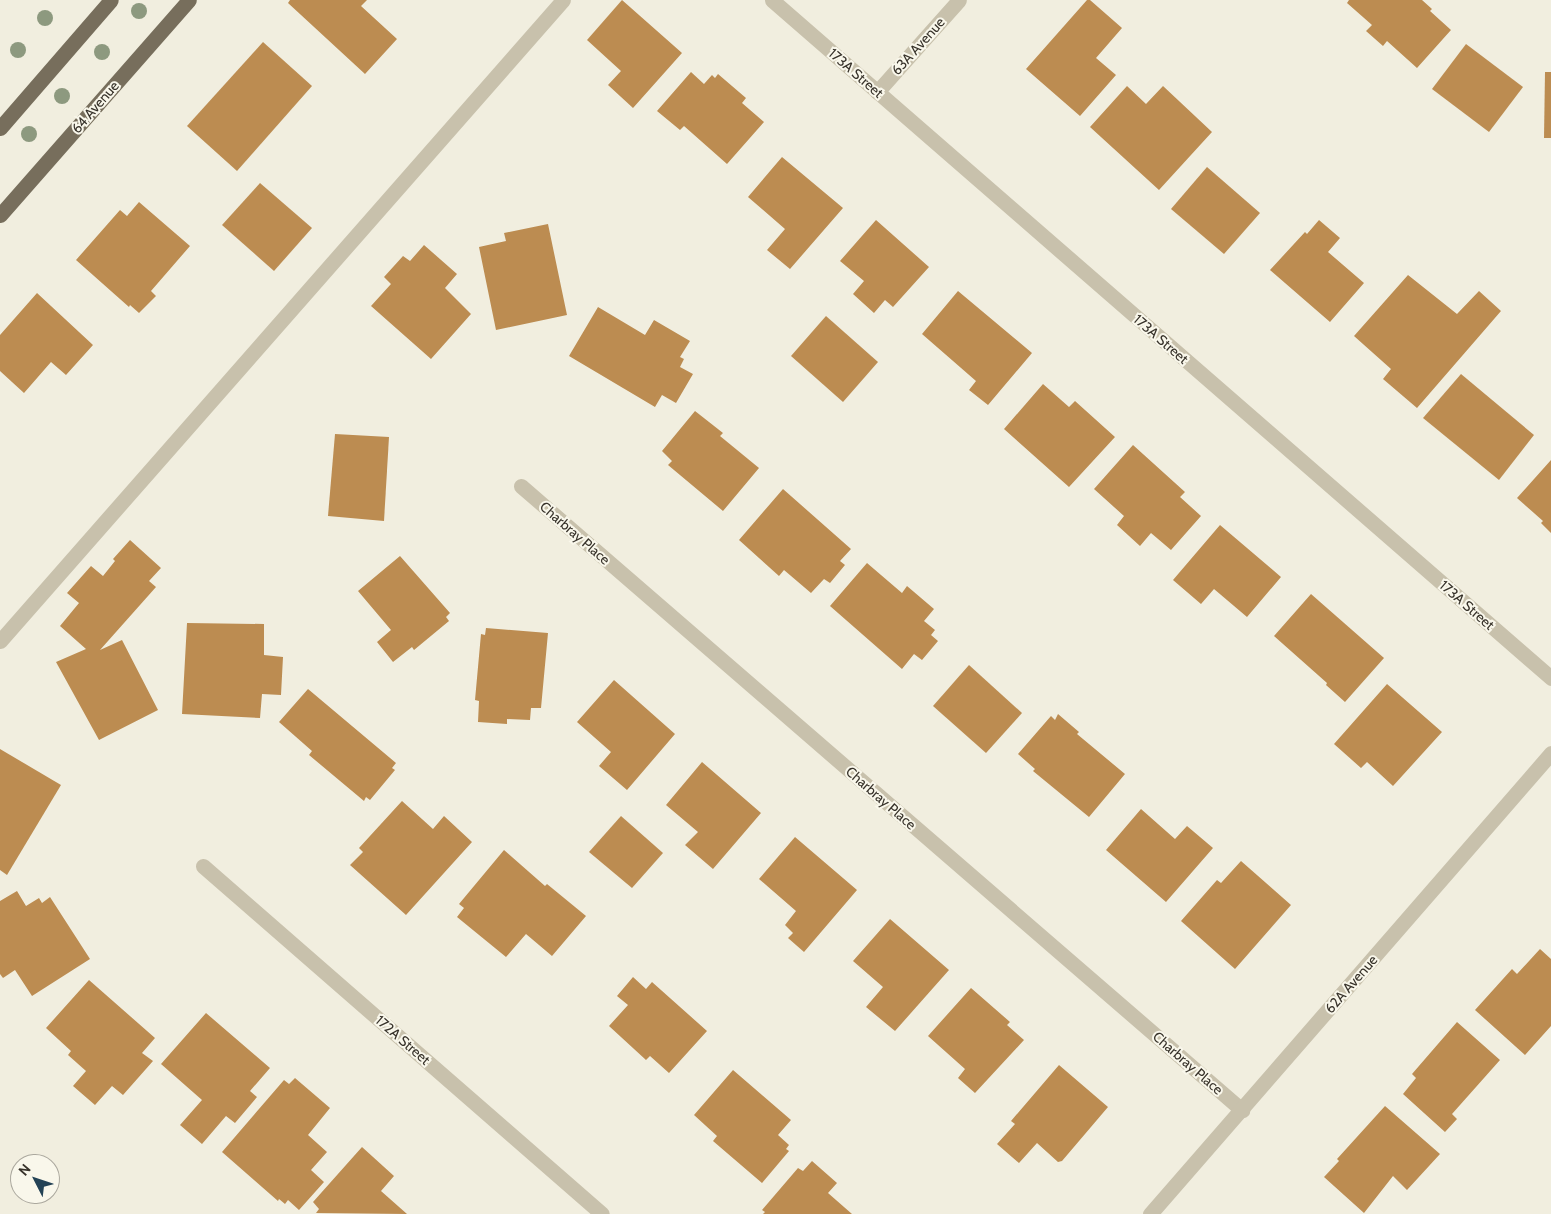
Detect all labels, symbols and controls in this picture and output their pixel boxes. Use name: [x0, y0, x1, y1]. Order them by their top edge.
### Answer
street label: 63A Avenue: [888, 14, 948, 78]
street label: 173A Street: [825, 45, 887, 101]
street label: 64 Avenue: [68, 77, 122, 137]
street label: 173A Street: [1130, 311, 1192, 367]
street label: Charbray Place: [536, 498, 614, 568]
street label: 173A Street: [1436, 577, 1498, 633]
street label: Charbray Place: [842, 763, 920, 833]
street label: 62A Avenue: [1321, 952, 1381, 1016]
street label: 172A Street: [372, 1012, 434, 1068]
street label: Charbray Place: [1149, 1028, 1227, 1098]
north arrow: [10, 1154, 60, 1204]
text: N: [14, 1160, 34, 1179]

